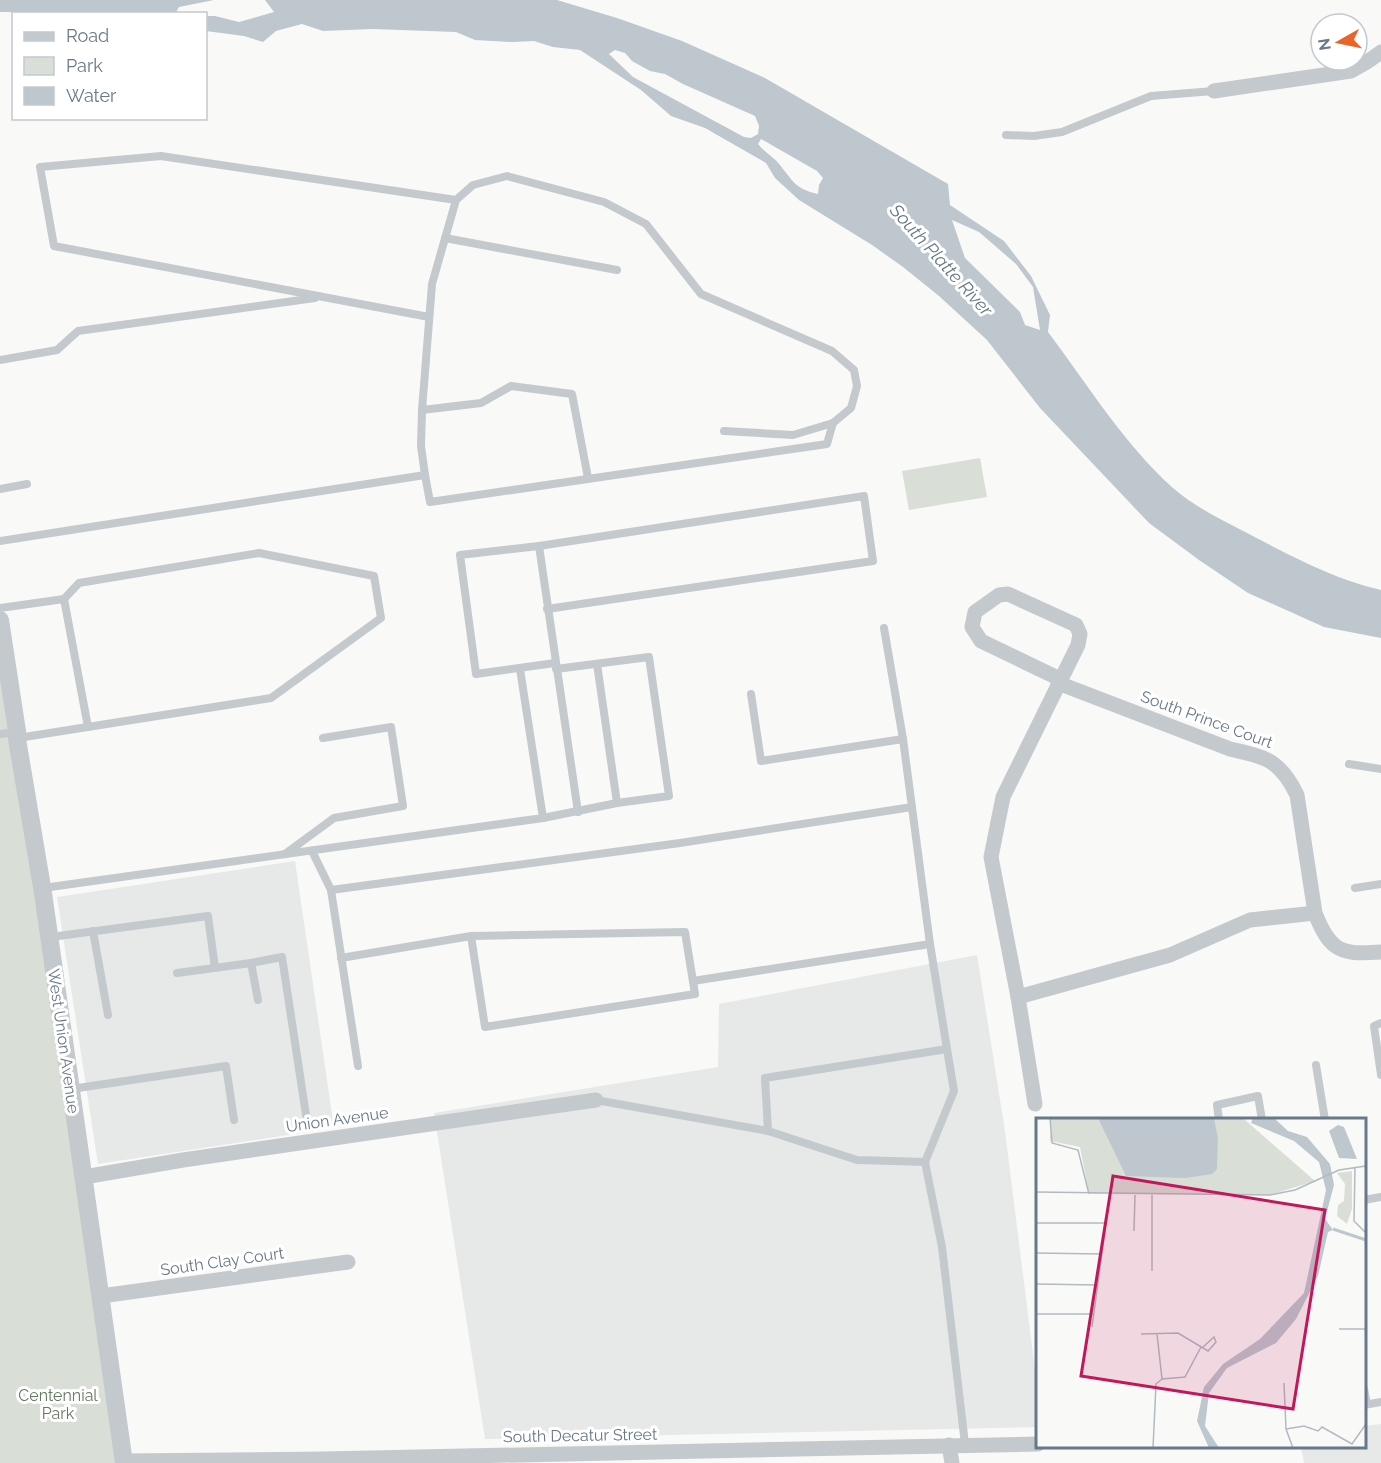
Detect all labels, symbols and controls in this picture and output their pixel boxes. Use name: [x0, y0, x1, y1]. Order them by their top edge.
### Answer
legend: [12, 12, 207, 120]
north arrow: [1309, 12, 1369, 72]
text: Road: [66, 25, 109, 46]
text: N: [1314, 37, 1335, 52]
text: Park: [66, 55, 103, 76]
text: Water: [66, 85, 117, 106]
water label: South Platte River: [885, 199, 997, 320]
street label: South Prince Court: [1138, 687, 1276, 752]
street label: West Union Avenue: [44, 968, 83, 1114]
street label: Union Avenue: [285, 1103, 390, 1136]
inset map: [1036, 1118, 1366, 1448]
street label: South Clay Court: [159, 1243, 286, 1280]
park label: Centennial Park: [18, 1386, 98, 1423]
street label: South Decatur Street: [503, 1425, 658, 1446]

